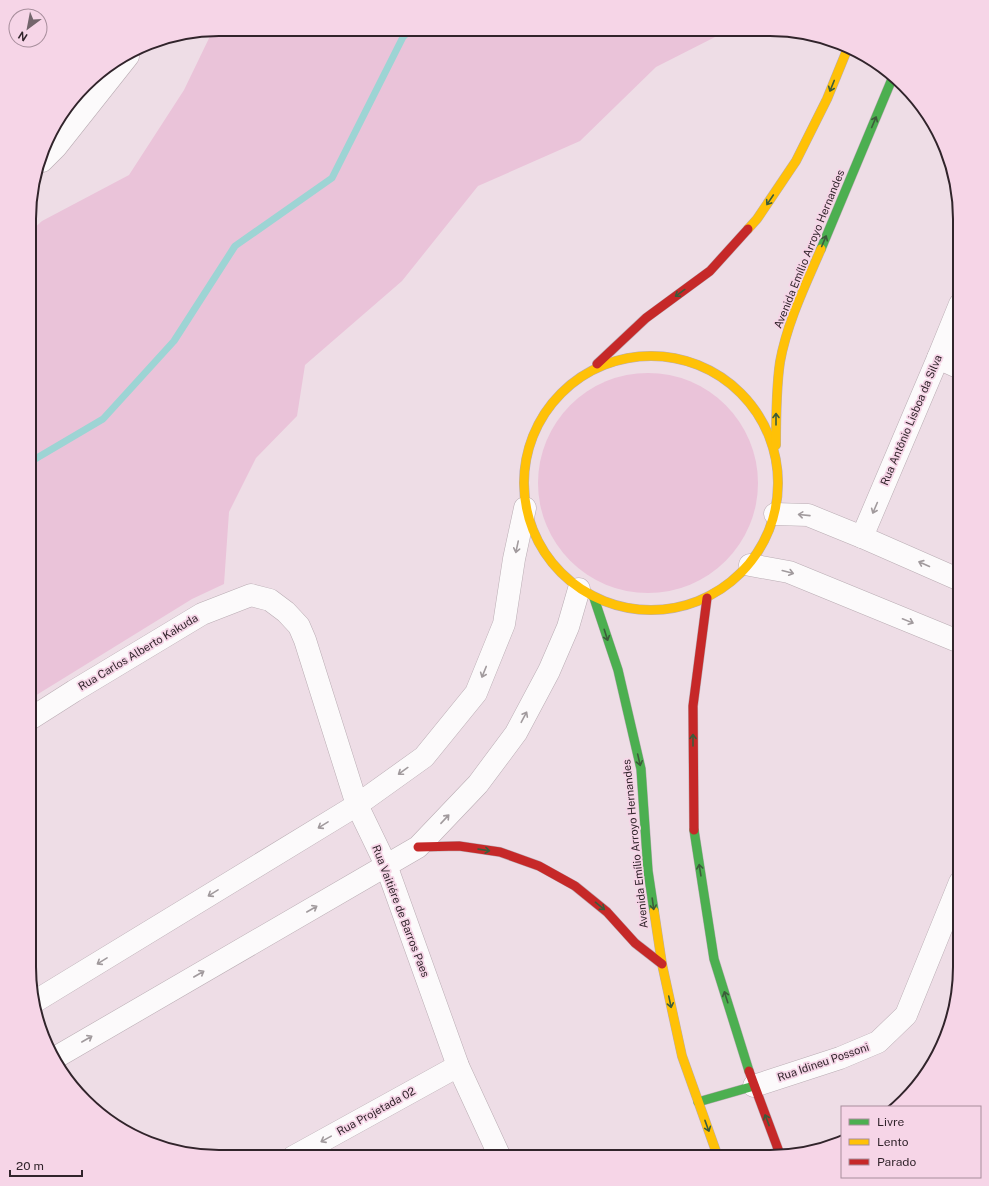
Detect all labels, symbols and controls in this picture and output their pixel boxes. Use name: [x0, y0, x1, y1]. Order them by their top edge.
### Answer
north arrow: [8, 8, 48, 48]
text: N: [16, 29, 30, 44]
one-way arrow: [828, 80, 835, 92]
one-way arrow: [871, 116, 878, 128]
street label: Avenida Emílio Arroyo Hernandes: [772, 168, 847, 330]
one-way arrow: [766, 194, 774, 205]
one-way arrow: [820, 236, 828, 248]
one-way arrow: [674, 289, 685, 297]
street label: Rua Antônio Lisboa da Silva: [878, 353, 944, 487]
one-way arrow: [772, 413, 780, 426]
one-way arrow: [870, 501, 878, 513]
one-way arrow: [798, 512, 811, 519]
one-way arrow: [512, 540, 520, 553]
one-way arrow: [919, 560, 931, 567]
one-way arrow: [781, 569, 794, 577]
street label: Rua Carlos Alberto Kakuda: [76, 611, 200, 693]
one-way arrow: [902, 618, 914, 625]
one-way arrow: [603, 628, 610, 641]
one-way arrow: [480, 665, 488, 677]
one-way arrow: [521, 711, 529, 723]
one-way arrow: [689, 734, 697, 747]
one-way arrow: [635, 754, 643, 767]
street label: Avenida Emílio Arroyo Hernandes: [620, 758, 650, 929]
one-way arrow: [398, 767, 409, 775]
one-way arrow: [440, 814, 449, 824]
one-way arrow: [318, 821, 329, 829]
street label: Rua Vaitiére de Barros Paes: [370, 843, 432, 979]
one-way arrow: [478, 846, 491, 854]
one-way arrow: [696, 864, 704, 877]
one-way arrow: [208, 889, 219, 897]
one-way arrow: [649, 897, 657, 910]
one-way arrow: [594, 901, 605, 910]
one-way arrow: [306, 904, 318, 912]
one-way arrow: [96, 957, 108, 965]
one-way arrow: [193, 970, 205, 978]
one-way arrow: [722, 991, 729, 1004]
one-way arrow: [667, 995, 675, 1008]
one-way arrow: [81, 1035, 93, 1043]
street label: Rua Idineu Possoni: [776, 1041, 870, 1083]
street label: Rua Projetada 02: [335, 1084, 418, 1138]
legend: [841, 1106, 981, 1178]
one-way arrow: [763, 1115, 771, 1127]
text: Livre: [877, 1115, 905, 1129]
one-way arrow: [704, 1120, 711, 1133]
one-way arrow: [320, 1135, 332, 1143]
text: Lento: [877, 1135, 909, 1149]
scale bar: [10, 1152, 82, 1178]
text: Parado: [877, 1155, 916, 1169]
text: 20 m: [16, 1159, 44, 1173]

